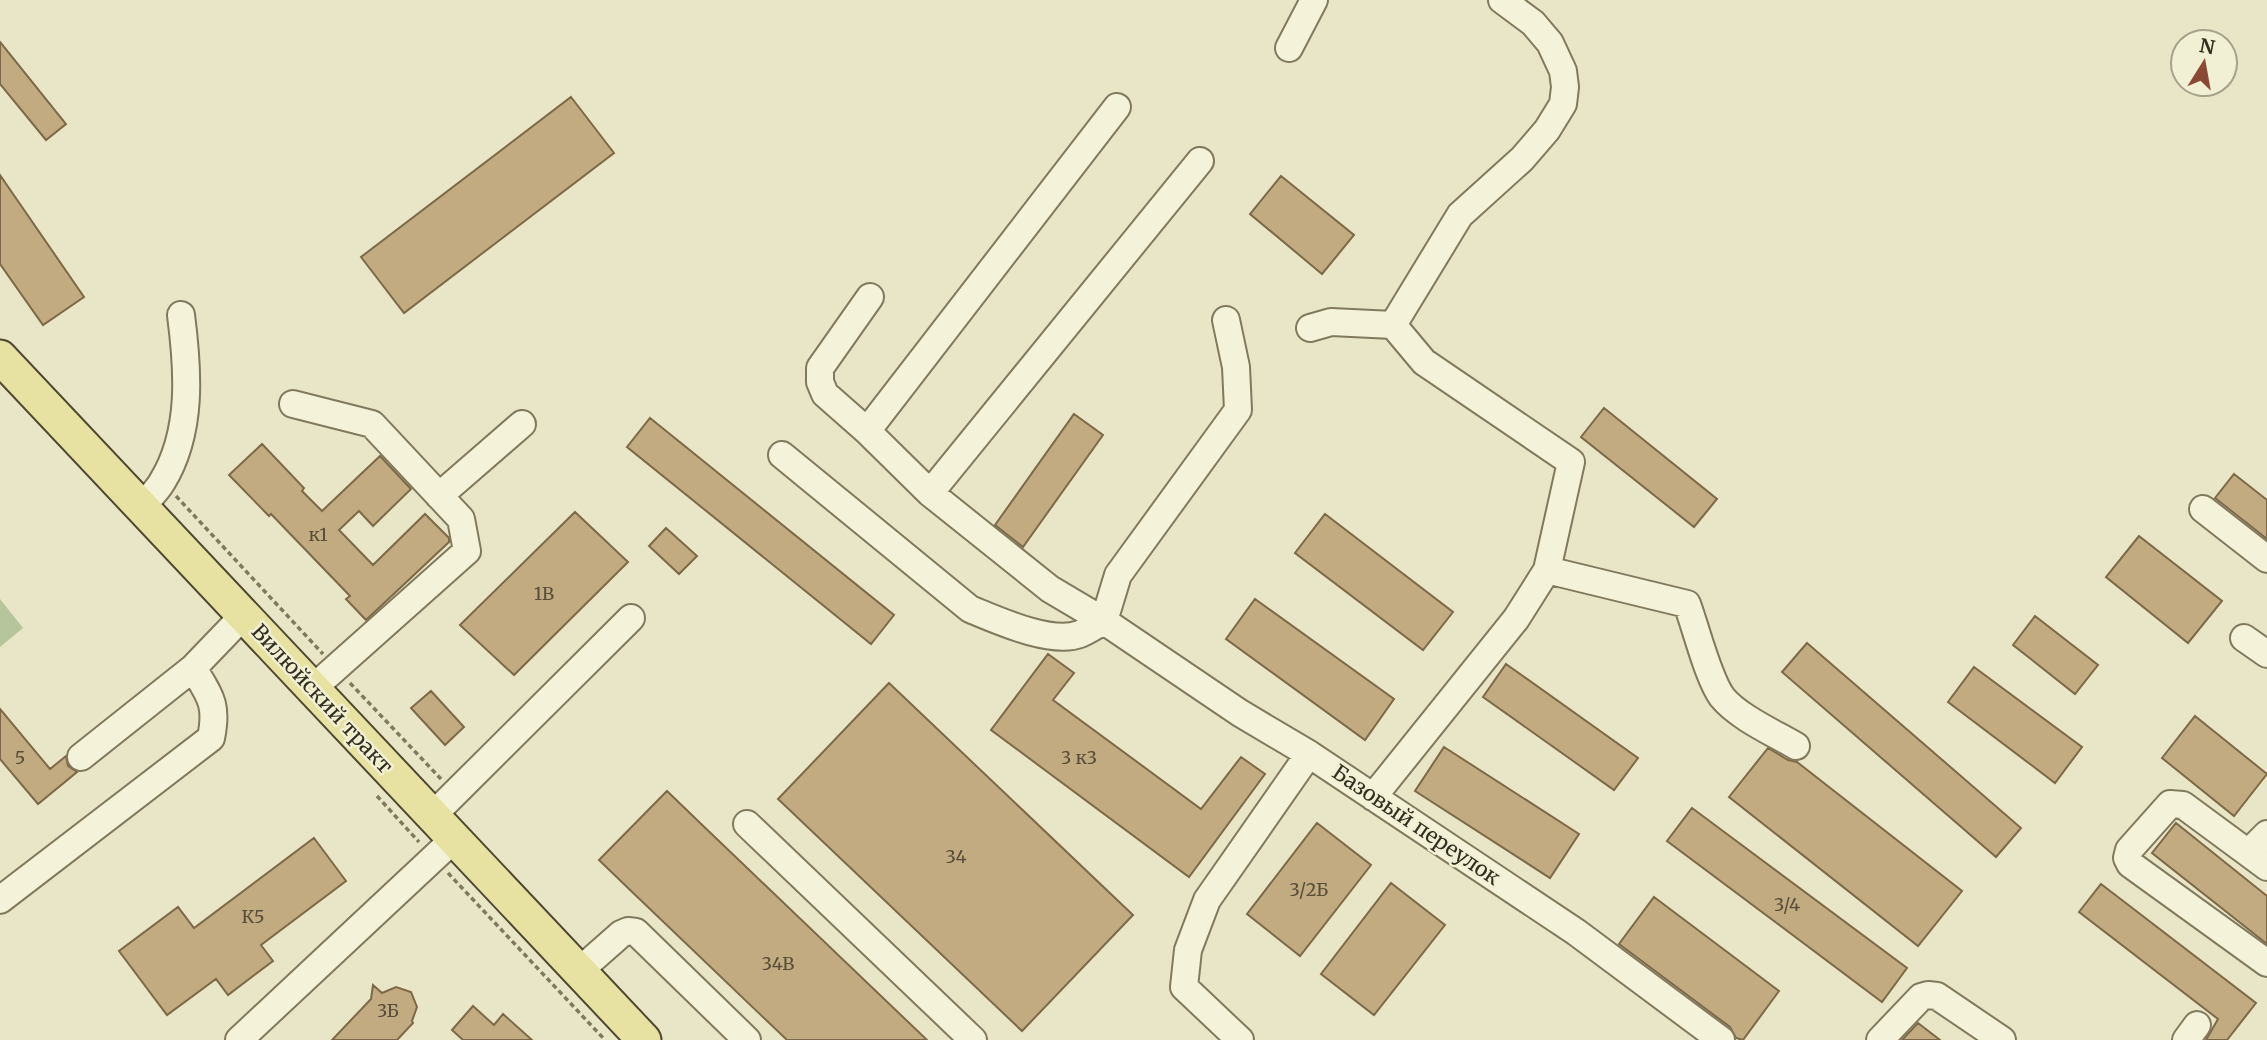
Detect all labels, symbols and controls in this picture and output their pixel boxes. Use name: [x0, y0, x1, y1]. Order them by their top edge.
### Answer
north arrow: [2169, 28, 2239, 98]
text: N: [2198, 33, 2217, 60]
house number: к1: [308, 523, 328, 546]
house number: 1В: [534, 582, 554, 605]
street label: Вилюйский тракт: [246, 618, 399, 779]
house number: 5: [15, 746, 25, 769]
house number: 3 к3: [1061, 746, 1097, 769]
street label: Базовый переулок: [1327, 758, 1506, 891]
house number: 34: [945, 845, 967, 868]
house number: 3/2Б: [1290, 878, 1328, 901]
house number: 3/4: [1774, 893, 1800, 916]
house number: К5: [242, 905, 264, 928]
house number: 34В: [762, 952, 794, 975]
house number: 3Б: [377, 999, 399, 1022]

